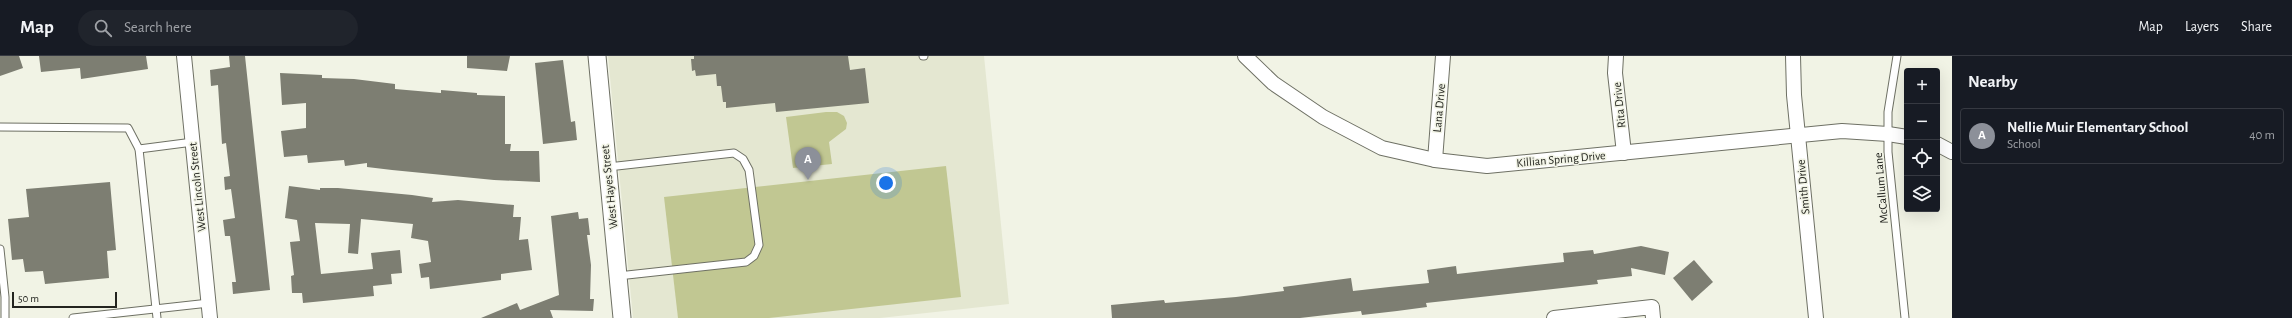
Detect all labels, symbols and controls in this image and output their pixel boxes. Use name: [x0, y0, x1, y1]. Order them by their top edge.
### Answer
search box: [78, 10, 358, 46]
icon: search: [92, 17, 114, 39]
text: Map: [20, 18, 54, 37]
text: Search here: [124, 20, 192, 35]
text: Map: [2138, 20, 2163, 34]
text: Layers: [2185, 20, 2219, 34]
text: Share: [2241, 20, 2272, 34]
map controls: [1904, 68, 1940, 212]
button: +: [1904, 68, 1940, 104]
text: Nearby: [1968, 73, 2018, 90]
street label: Rita Drive: [1611, 82, 1627, 128]
street label: Lana Drive: [1431, 83, 1447, 133]
button: −: [1904, 104, 1940, 140]
text: Nellie Muir Elementary School: [2007, 120, 2188, 135]
text: A: [1978, 129, 1986, 142]
text: 40 m: [2249, 129, 2275, 142]
text: School: [2007, 138, 2041, 151]
button: locate: [1904, 140, 1940, 176]
street label: West Lincoln Street: [186, 141, 208, 232]
street label: West Hayes Street: [599, 144, 620, 230]
pin: A: [795, 147, 821, 180]
street label: Killian Spring Drive: [1516, 149, 1606, 169]
street label: McCallum Lane: [1872, 152, 1890, 224]
street label: Smith Drive: [1795, 159, 1811, 215]
your location: [876, 173, 896, 193]
button: layers: [1904, 176, 1940, 212]
scale bar: [12, 290, 117, 309]
text: 50 m: [18, 293, 39, 304]

